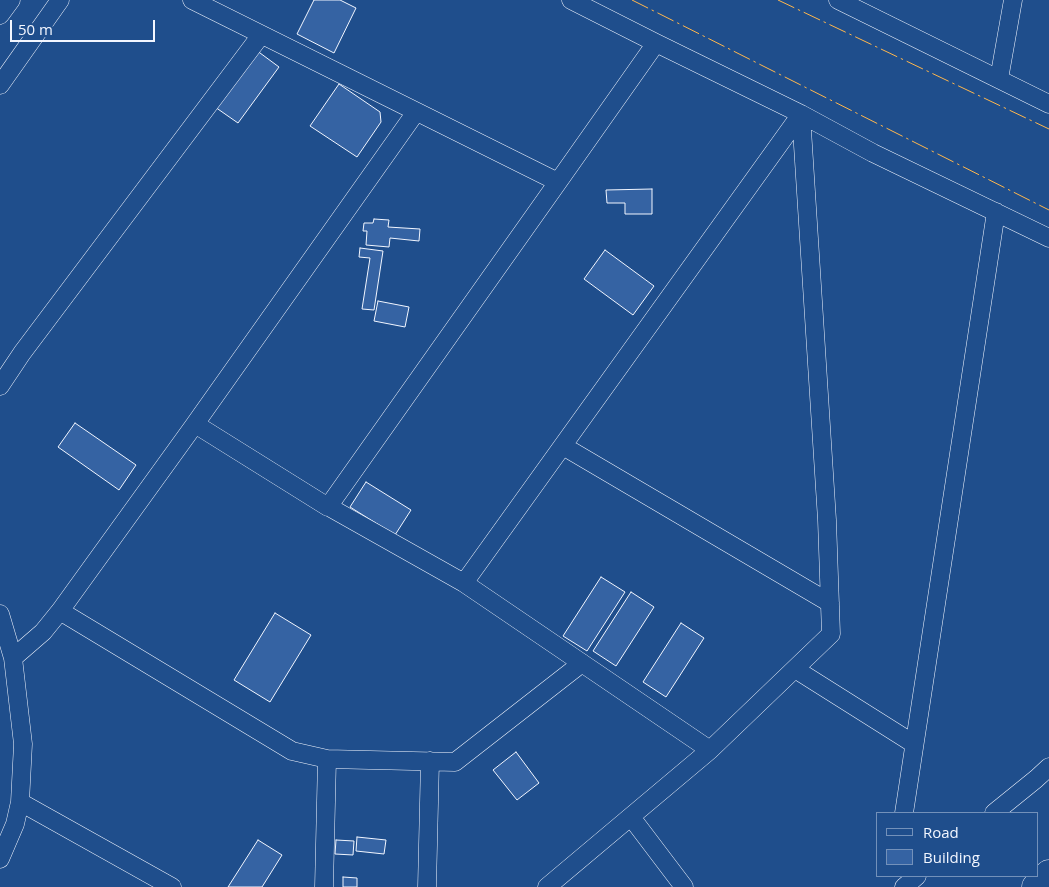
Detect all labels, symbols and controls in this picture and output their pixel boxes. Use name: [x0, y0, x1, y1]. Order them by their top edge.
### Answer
scale bar: [12, 10, 158, 42]
text: 50 m: [18, 19, 53, 39]
legend: [876, 812, 1039, 877]
text: Road: [923, 822, 959, 842]
text: Building: [923, 847, 980, 867]

